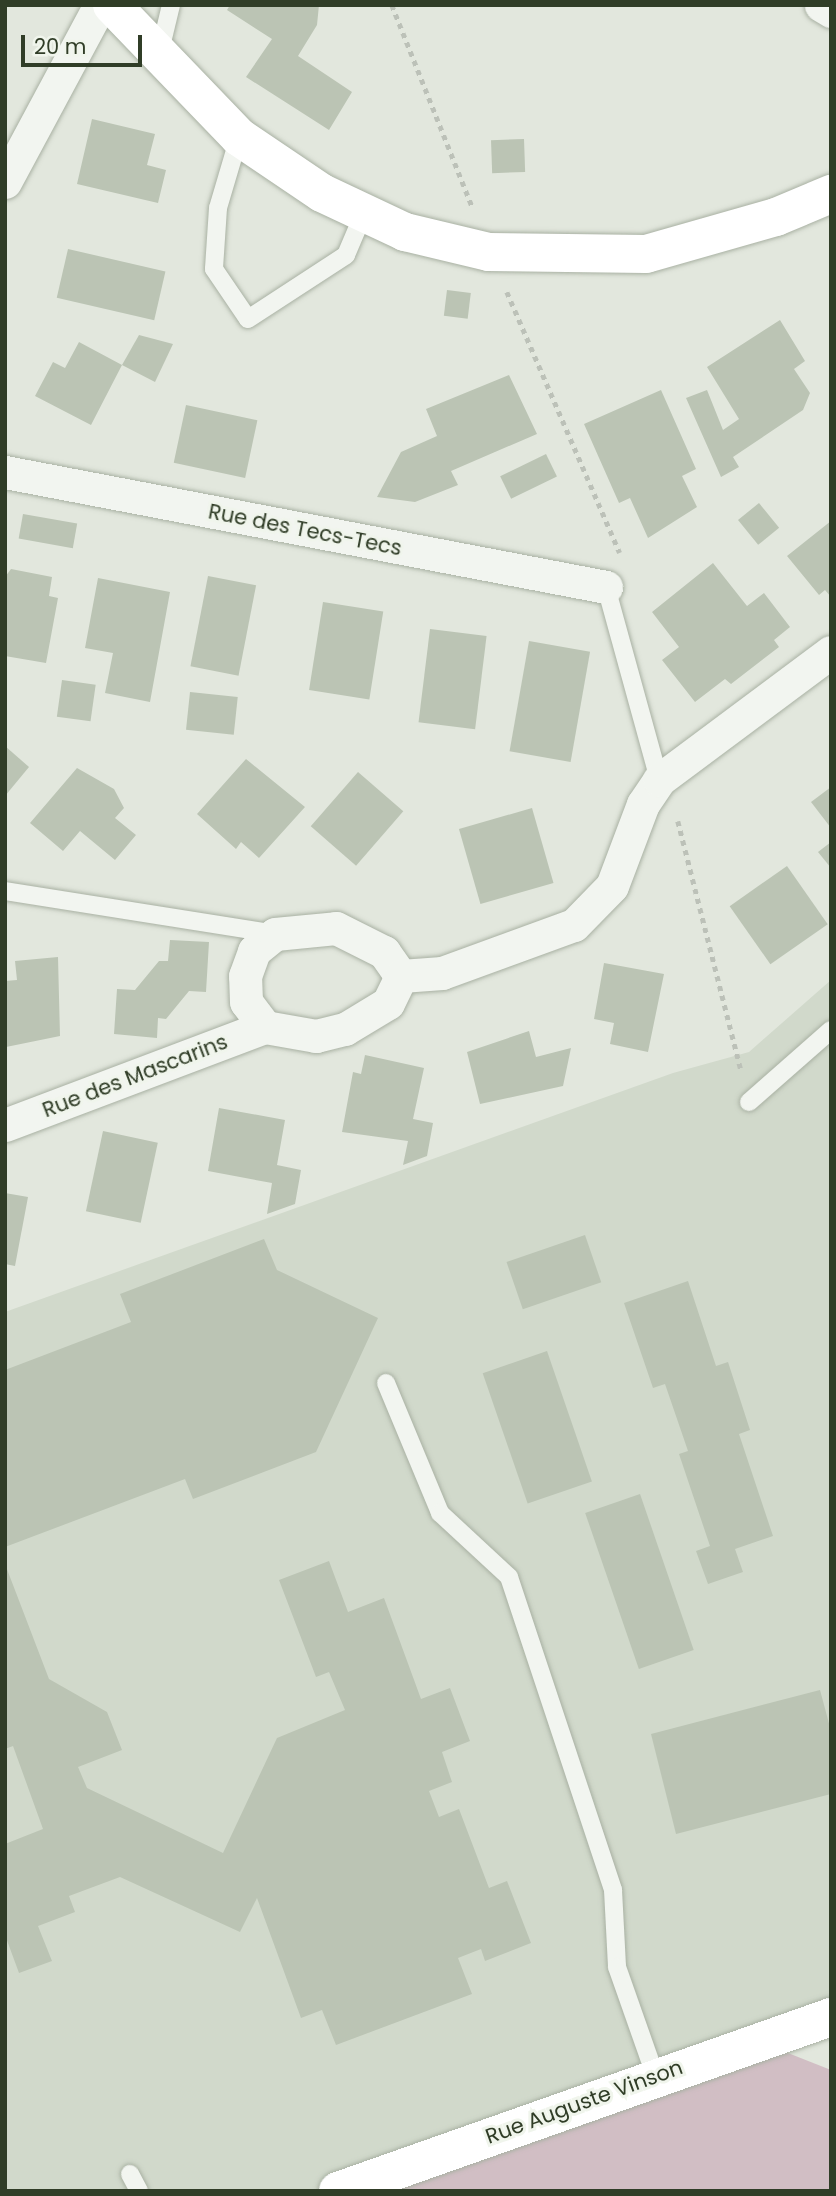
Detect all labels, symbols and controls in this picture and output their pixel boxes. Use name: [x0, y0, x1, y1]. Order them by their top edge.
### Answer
scale bar: [24, 21, 145, 65]
text: 20 m: [34, 32, 87, 61]
street label: Rue des Tecs-Tecs: [206, 499, 404, 561]
street label: Rue des Mascarins: [39, 1029, 231, 1123]
street label: Rue Auguste Vinson: [482, 2055, 686, 2149]

